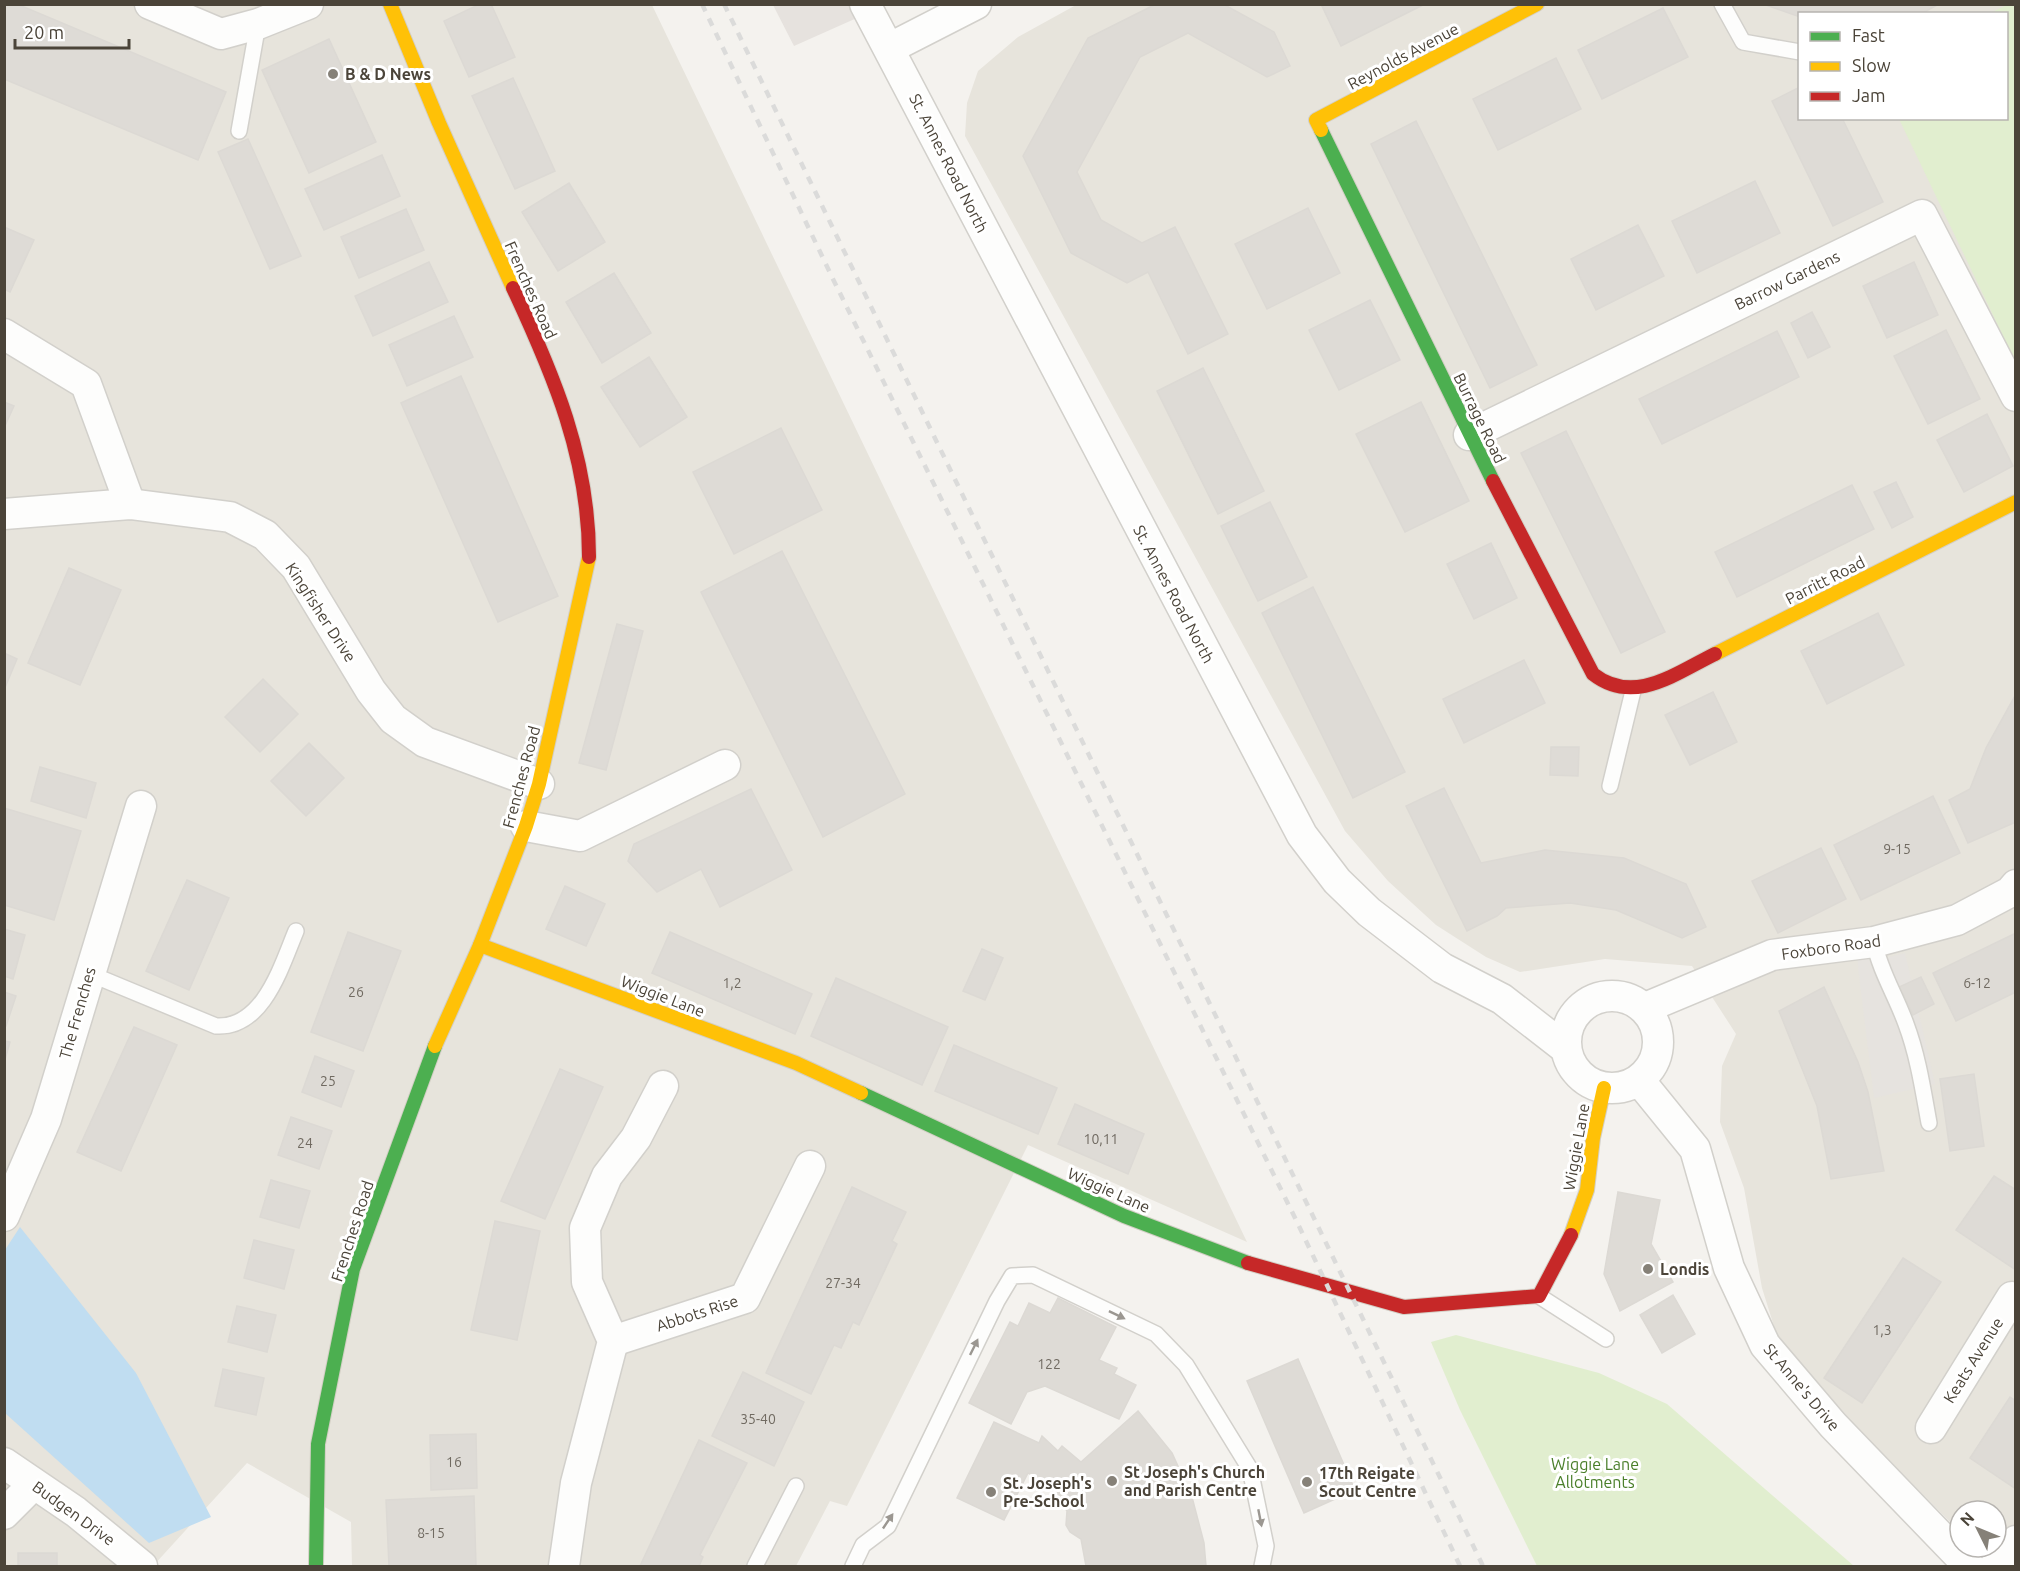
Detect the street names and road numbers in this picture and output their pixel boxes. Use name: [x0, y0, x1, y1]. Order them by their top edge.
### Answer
street label: Reynolds Avenue: [1344, 19, 1462, 93]
street label: St. Annes Road North: [906, 91, 992, 235]
street label: Frenches Road: [501, 238, 561, 342]
street label: Barrow Gardens: [1731, 247, 1843, 313]
street label: Burrage Road: [1450, 370, 1510, 466]
street label: St. Annes Road North: [1130, 522, 1218, 666]
street label: Parritt Road: [1782, 552, 1868, 608]
street label: Kingfisher Drive: [282, 559, 360, 665]
street label: Frenches Road: [499, 724, 543, 830]
street label: Foxboro Road: [1780, 931, 1882, 963]
street label: The Frenches: [55, 965, 99, 1061]
street label: Wiggie Lane: [619, 972, 707, 1020]
street label: Wiggie Lane: [1559, 1102, 1593, 1192]
street label: Wiggie Lane: [1065, 1164, 1153, 1216]
street label: Frenches Road: [327, 1178, 377, 1284]
street label: Abbots Rise: [654, 1291, 740, 1335]
street label: Keats Avenue: [1940, 1314, 2006, 1406]
street label: St Anne's Drive: [1760, 1340, 1844, 1434]
street label: Budgen Drive: [29, 1477, 119, 1549]

